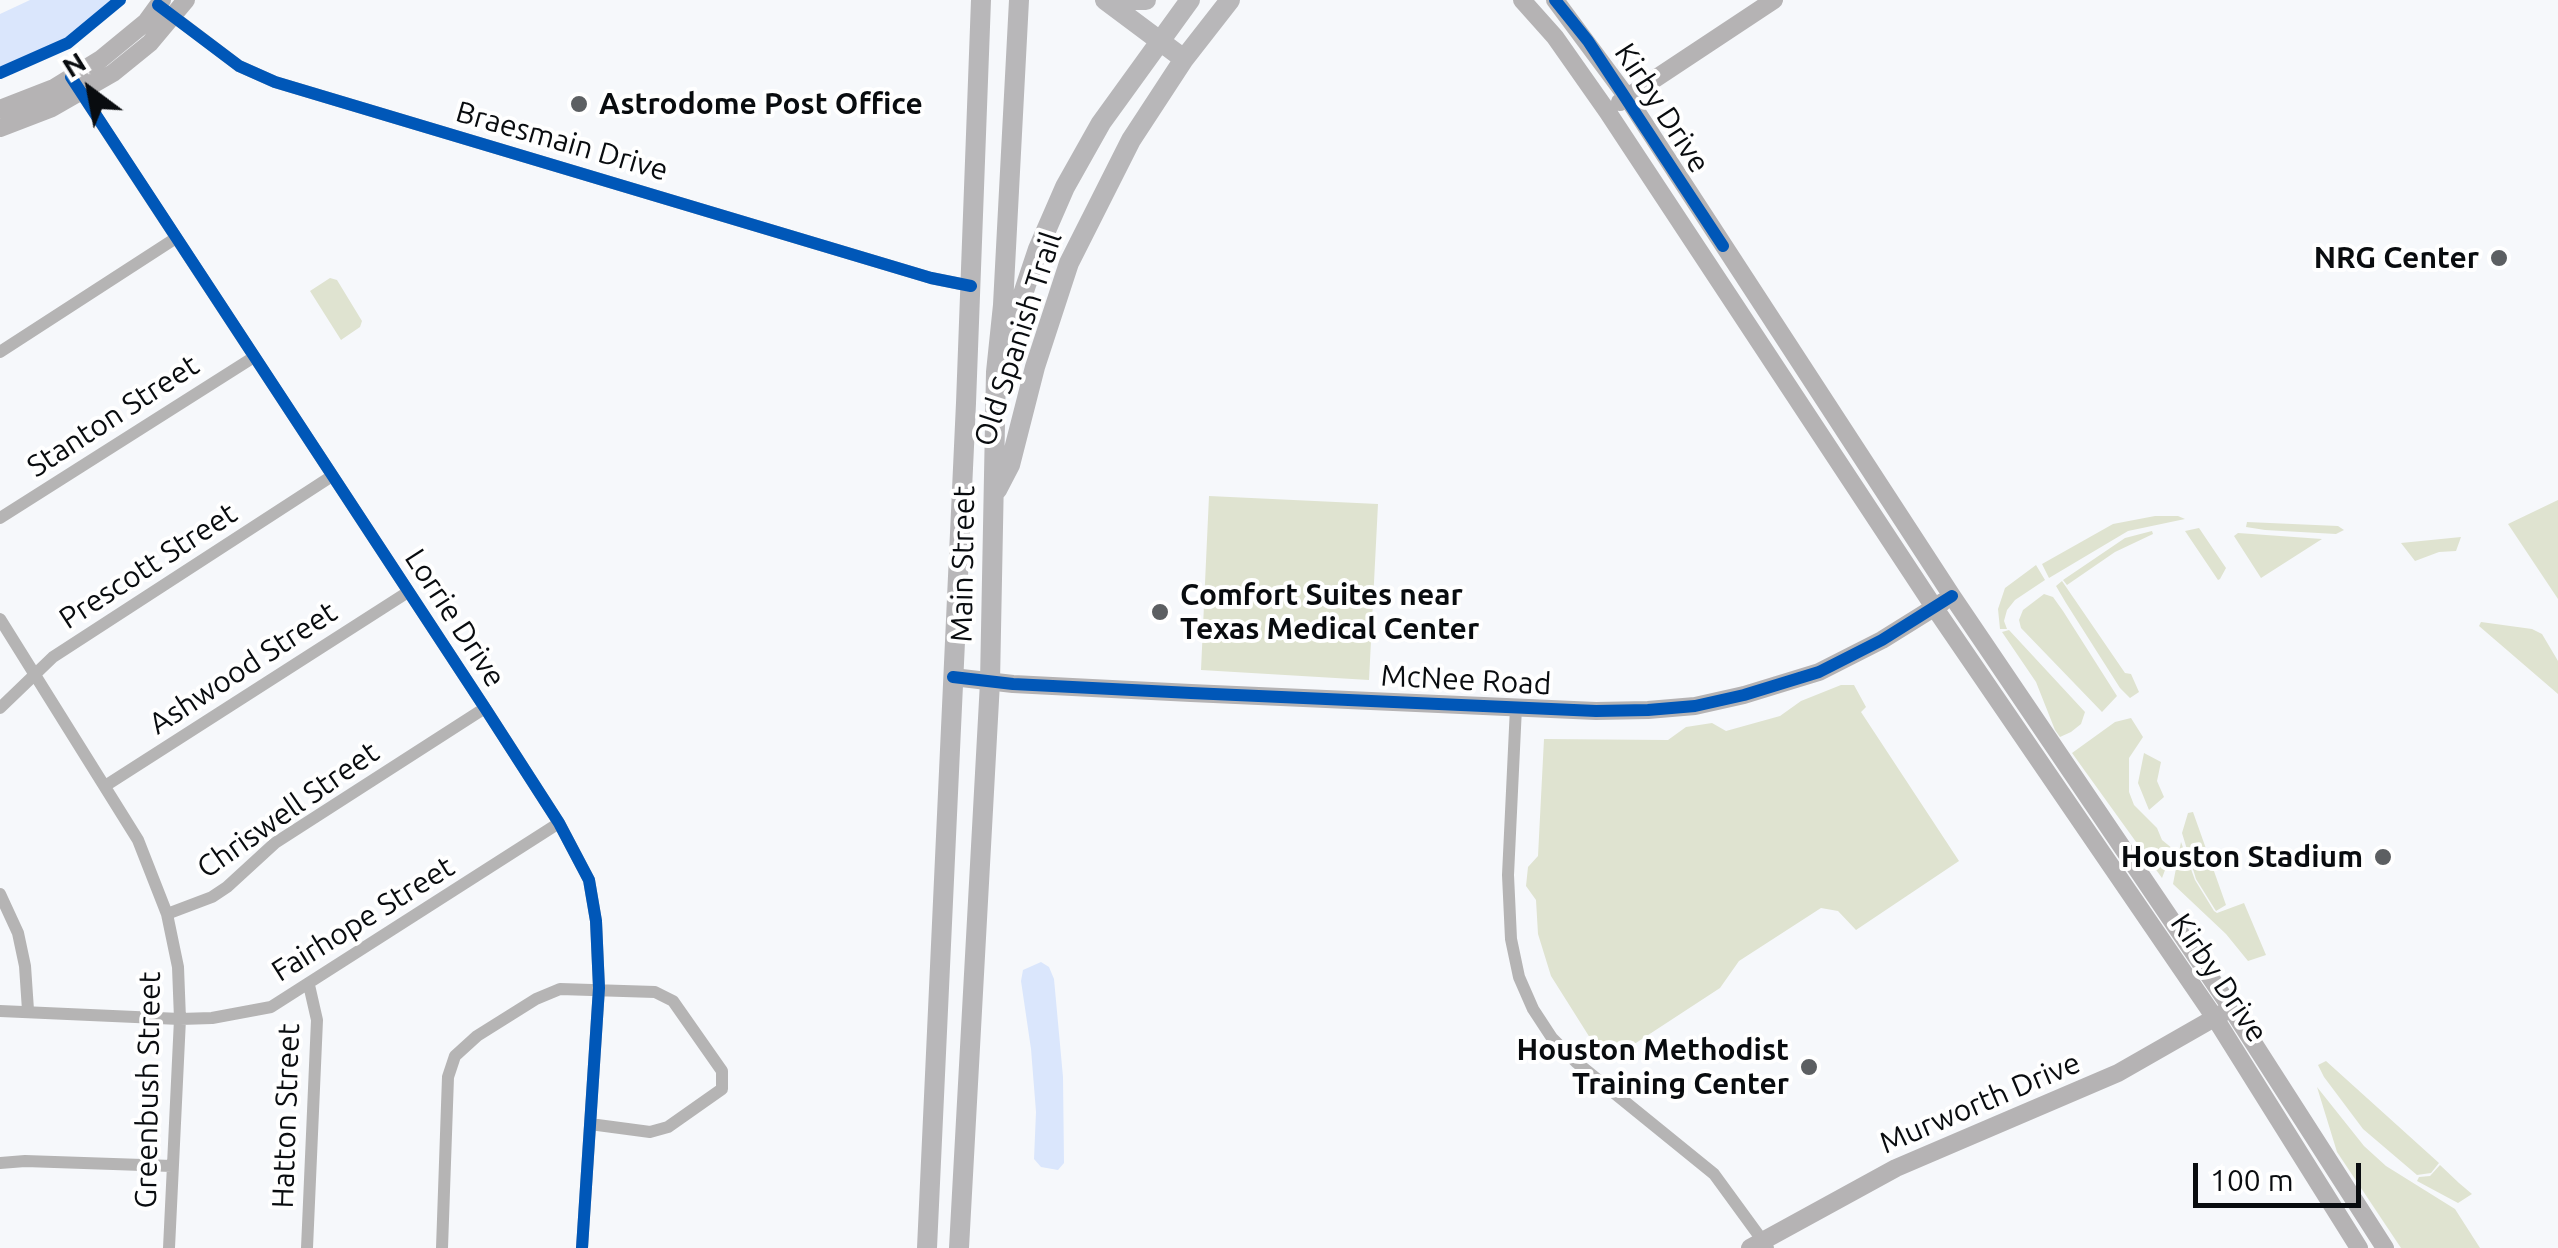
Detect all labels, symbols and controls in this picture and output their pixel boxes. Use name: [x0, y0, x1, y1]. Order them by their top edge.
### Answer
street label: Kirby Drive: [1607, 36, 1717, 180]
north arrow: [40, 40, 140, 140]
text: N: [57, 45, 91, 83]
place label: Astrodome Post Office: [599, 86, 923, 122]
marker: Astrodome Post Office: [568, 93, 590, 115]
street label: Braesmain Drive: [452, 94, 672, 188]
street label: Old Spanish Trail: [966, 227, 1070, 451]
place label: NRG Center: [2314, 240, 2479, 276]
marker: NRG Center: [2488, 247, 2510, 269]
street label: Stanton Street: [21, 347, 205, 485]
street label: Main Street: [944, 485, 982, 643]
street label: Prescott Street: [52, 495, 244, 637]
street label: Lorrie Drive: [397, 542, 513, 694]
place label: Comfort Suites near Texas Medical Center: [1180, 577, 1479, 648]
street label: Ashwood Street: [142, 594, 344, 742]
marker: Comfort Suites near Texas Medical Center: [1149, 601, 1171, 623]
street label: McNee Road: [1380, 658, 1552, 702]
street label: Chriswell Street: [190, 734, 386, 886]
place label: Houston Stadium: [2121, 839, 2363, 875]
marker: Houston Stadium: [2372, 846, 2394, 868]
street label: Fairhope Street: [265, 849, 461, 989]
street label: Kirby Drive: [2163, 907, 2275, 1049]
street label: Greenbush Street: [128, 971, 168, 1209]
street label: Hatton Street: [265, 1023, 307, 1209]
place label: Houston Methodist Training Center: [1516, 1032, 1789, 1102]
street label: Murworth Drive: [1874, 1045, 2086, 1161]
marker: Houston Methodist Training Center: [1798, 1056, 1820, 1078]
scale bar: [2198, 1143, 2366, 1205]
text: 100 m: [2210, 1163, 2294, 1197]

